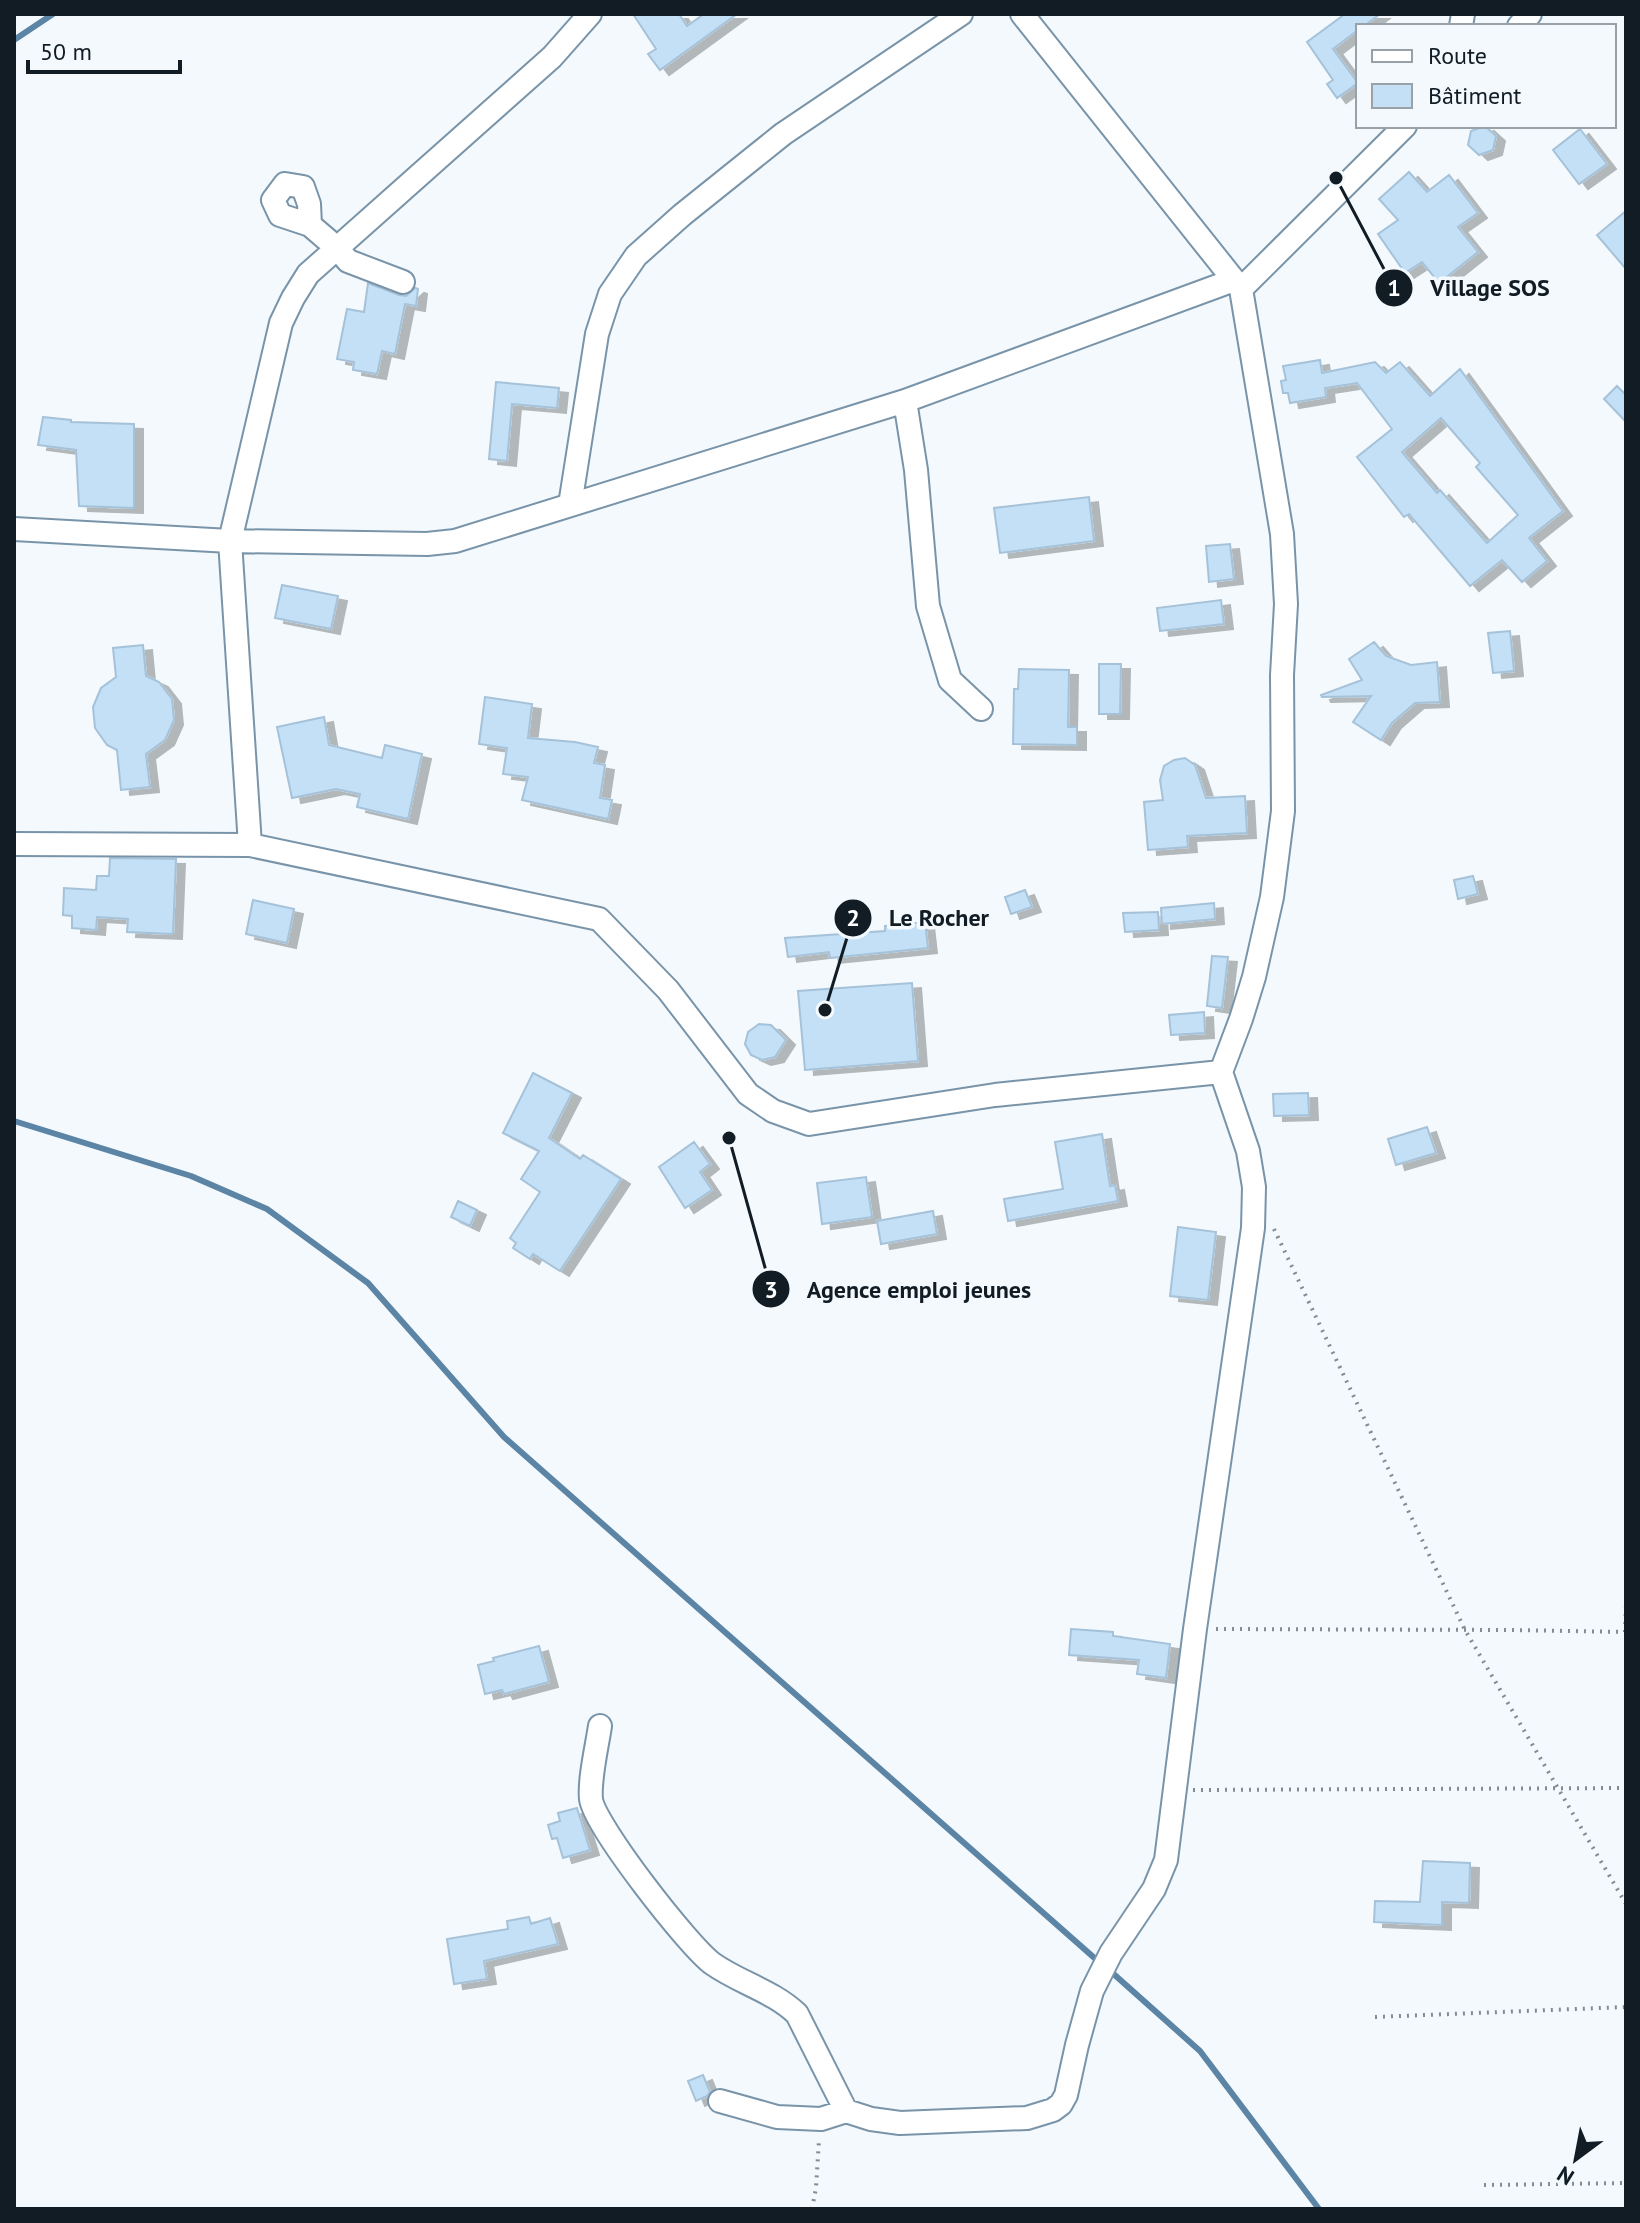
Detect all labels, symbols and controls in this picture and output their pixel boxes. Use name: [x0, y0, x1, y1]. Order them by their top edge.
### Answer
scale bar: [28, 24, 180, 74]
legend: [1356, 24, 1616, 128]
text: 50 m: [40, 36, 92, 67]
text: Route: [1428, 40, 1487, 71]
text: Bâtiment: [1428, 80, 1521, 111]
callout: Village SOS: [1374, 264, 1566, 312]
text: 1: [1387, 272, 1401, 303]
text: Village SOS: [1429, 272, 1550, 303]
callout: Le Rocher: [833, 894, 1005, 942]
text: 2: [846, 902, 860, 933]
text: Le Rocher: [889, 902, 990, 933]
callout: Agence emploi jeunes: [751, 1265, 1048, 1313]
text: 3: [764, 1274, 778, 1305]
text: Agence emploi jeunes: [807, 1274, 1031, 1305]
north arrow: [1536, 2119, 1616, 2199]
text: N: [1552, 2160, 1579, 2192]

